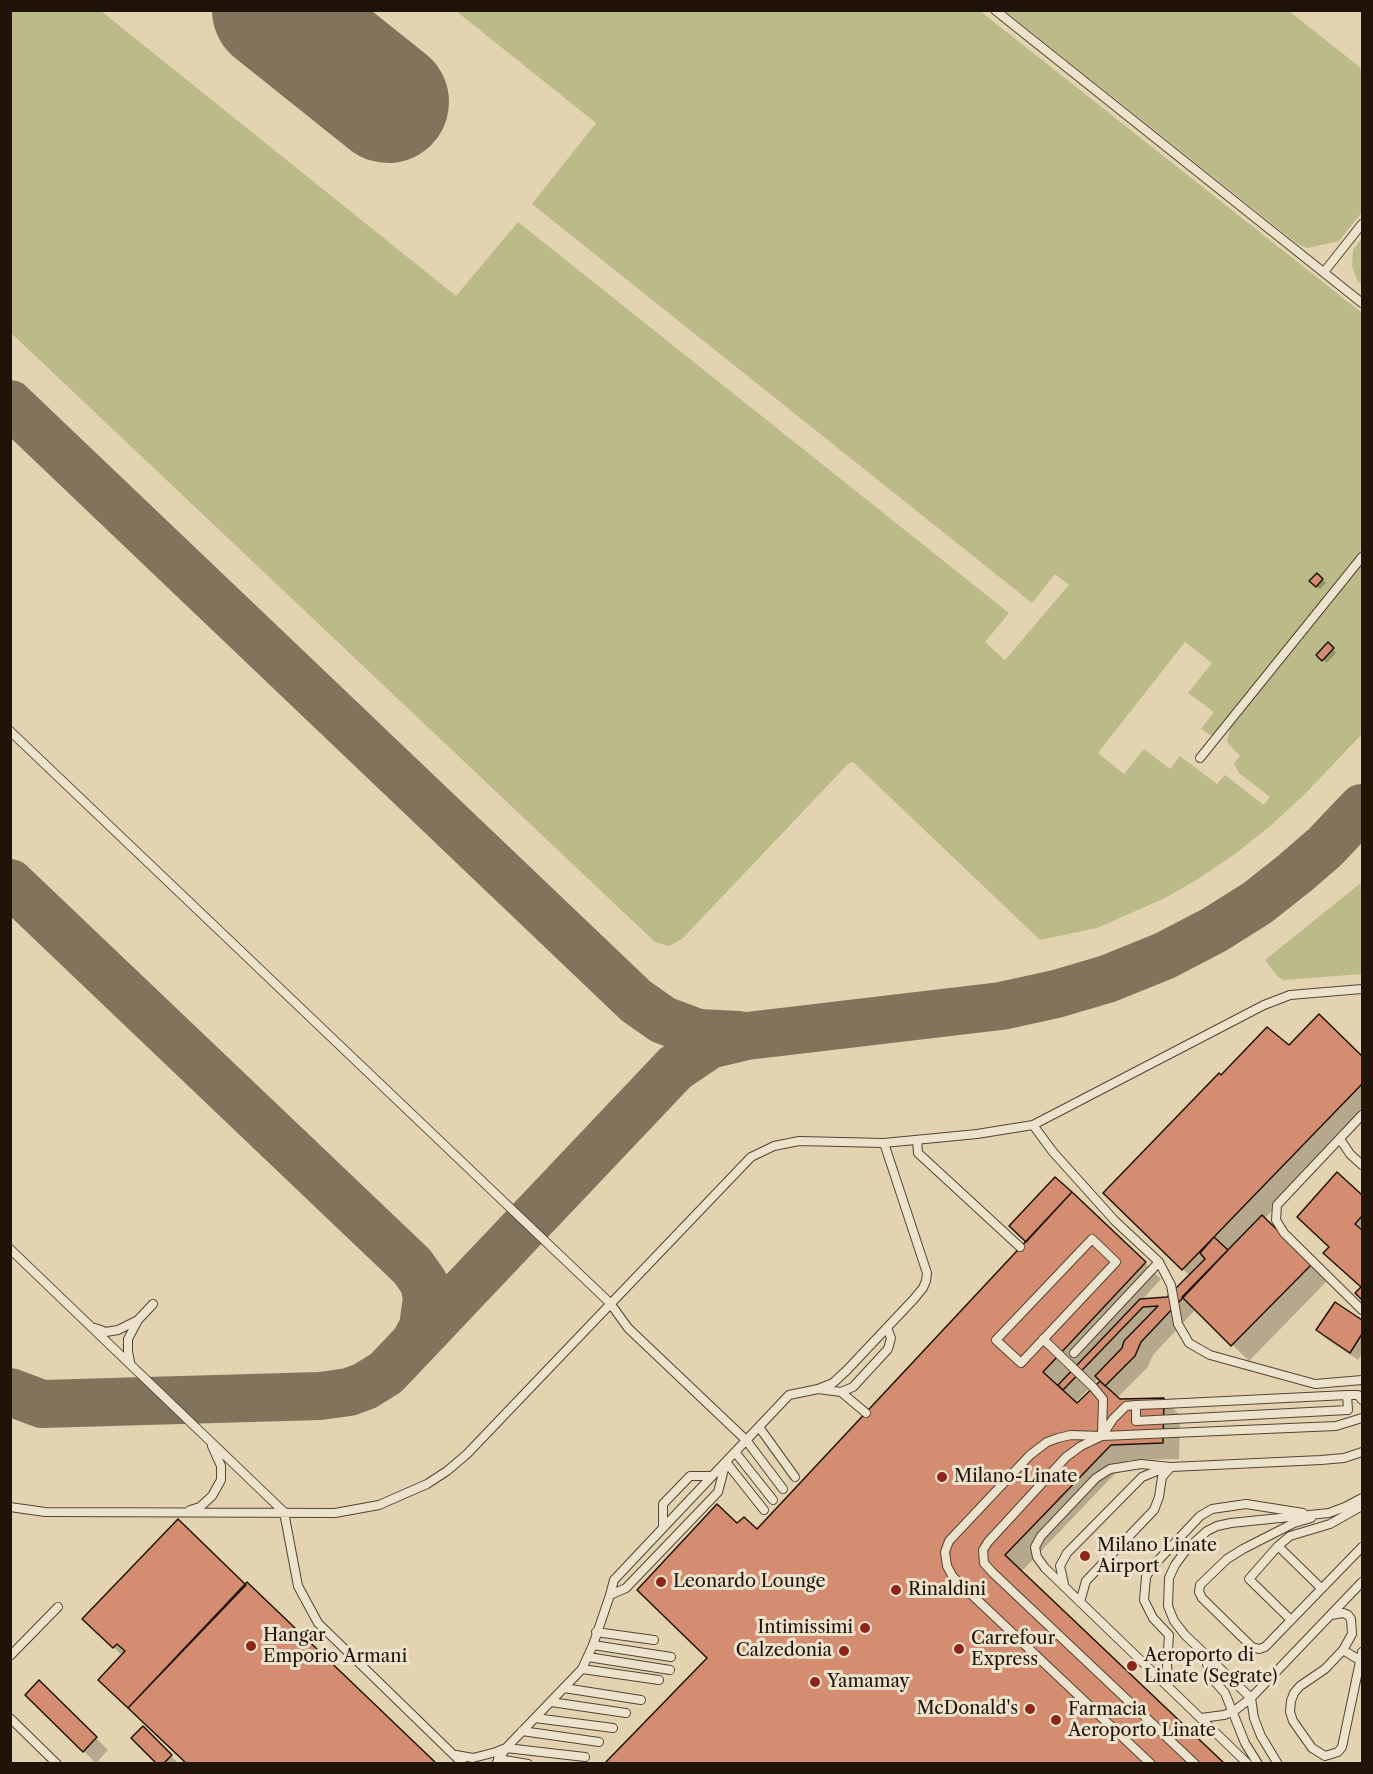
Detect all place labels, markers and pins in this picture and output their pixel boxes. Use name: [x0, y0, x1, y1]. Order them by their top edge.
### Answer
place label: Milano-Linate: [954, 1466, 1077, 1488]
marker: Milano-Linate: [935, 1470, 949, 1484]
place label: Milano Linate Airport: [1097, 1535, 1217, 1578]
marker: Milano Linate Airport: [1078, 1549, 1092, 1563]
place label: Leonardo Lounge: [673, 1571, 825, 1593]
marker: Leonardo Lounge: [654, 1575, 668, 1589]
place label: Rinaldini: [908, 1579, 986, 1601]
marker: Rinaldini: [889, 1583, 903, 1597]
place label: Intimissimi: [757, 1617, 853, 1639]
marker: Intimissimi: [858, 1621, 872, 1635]
place label: Hangar Emporio Armani: [263, 1625, 407, 1668]
place label: Carrefour Express: [971, 1628, 1055, 1670]
marker: Hangar Emporio Armani: [244, 1639, 258, 1653]
place label: Calzedonia: [736, 1640, 832, 1662]
marker: Carrefour Express: [952, 1642, 966, 1656]
marker: Calzedonia: [837, 1644, 851, 1658]
place label: Aeroporto di Linate (Segrate): [1144, 1645, 1277, 1688]
marker: Aeroporto di Linate (Segrate): [1125, 1659, 1139, 1673]
place label: Yamamay: [827, 1671, 910, 1693]
marker: Yamamay: [808, 1675, 822, 1689]
place label: McDonald's: [917, 1698, 1018, 1720]
place label: Farmacia Aeroporto Linate: [1068, 1699, 1216, 1742]
marker: McDonald's: [1023, 1702, 1037, 1716]
marker: Farmacia Aeroporto Linate: [1049, 1713, 1063, 1727]

